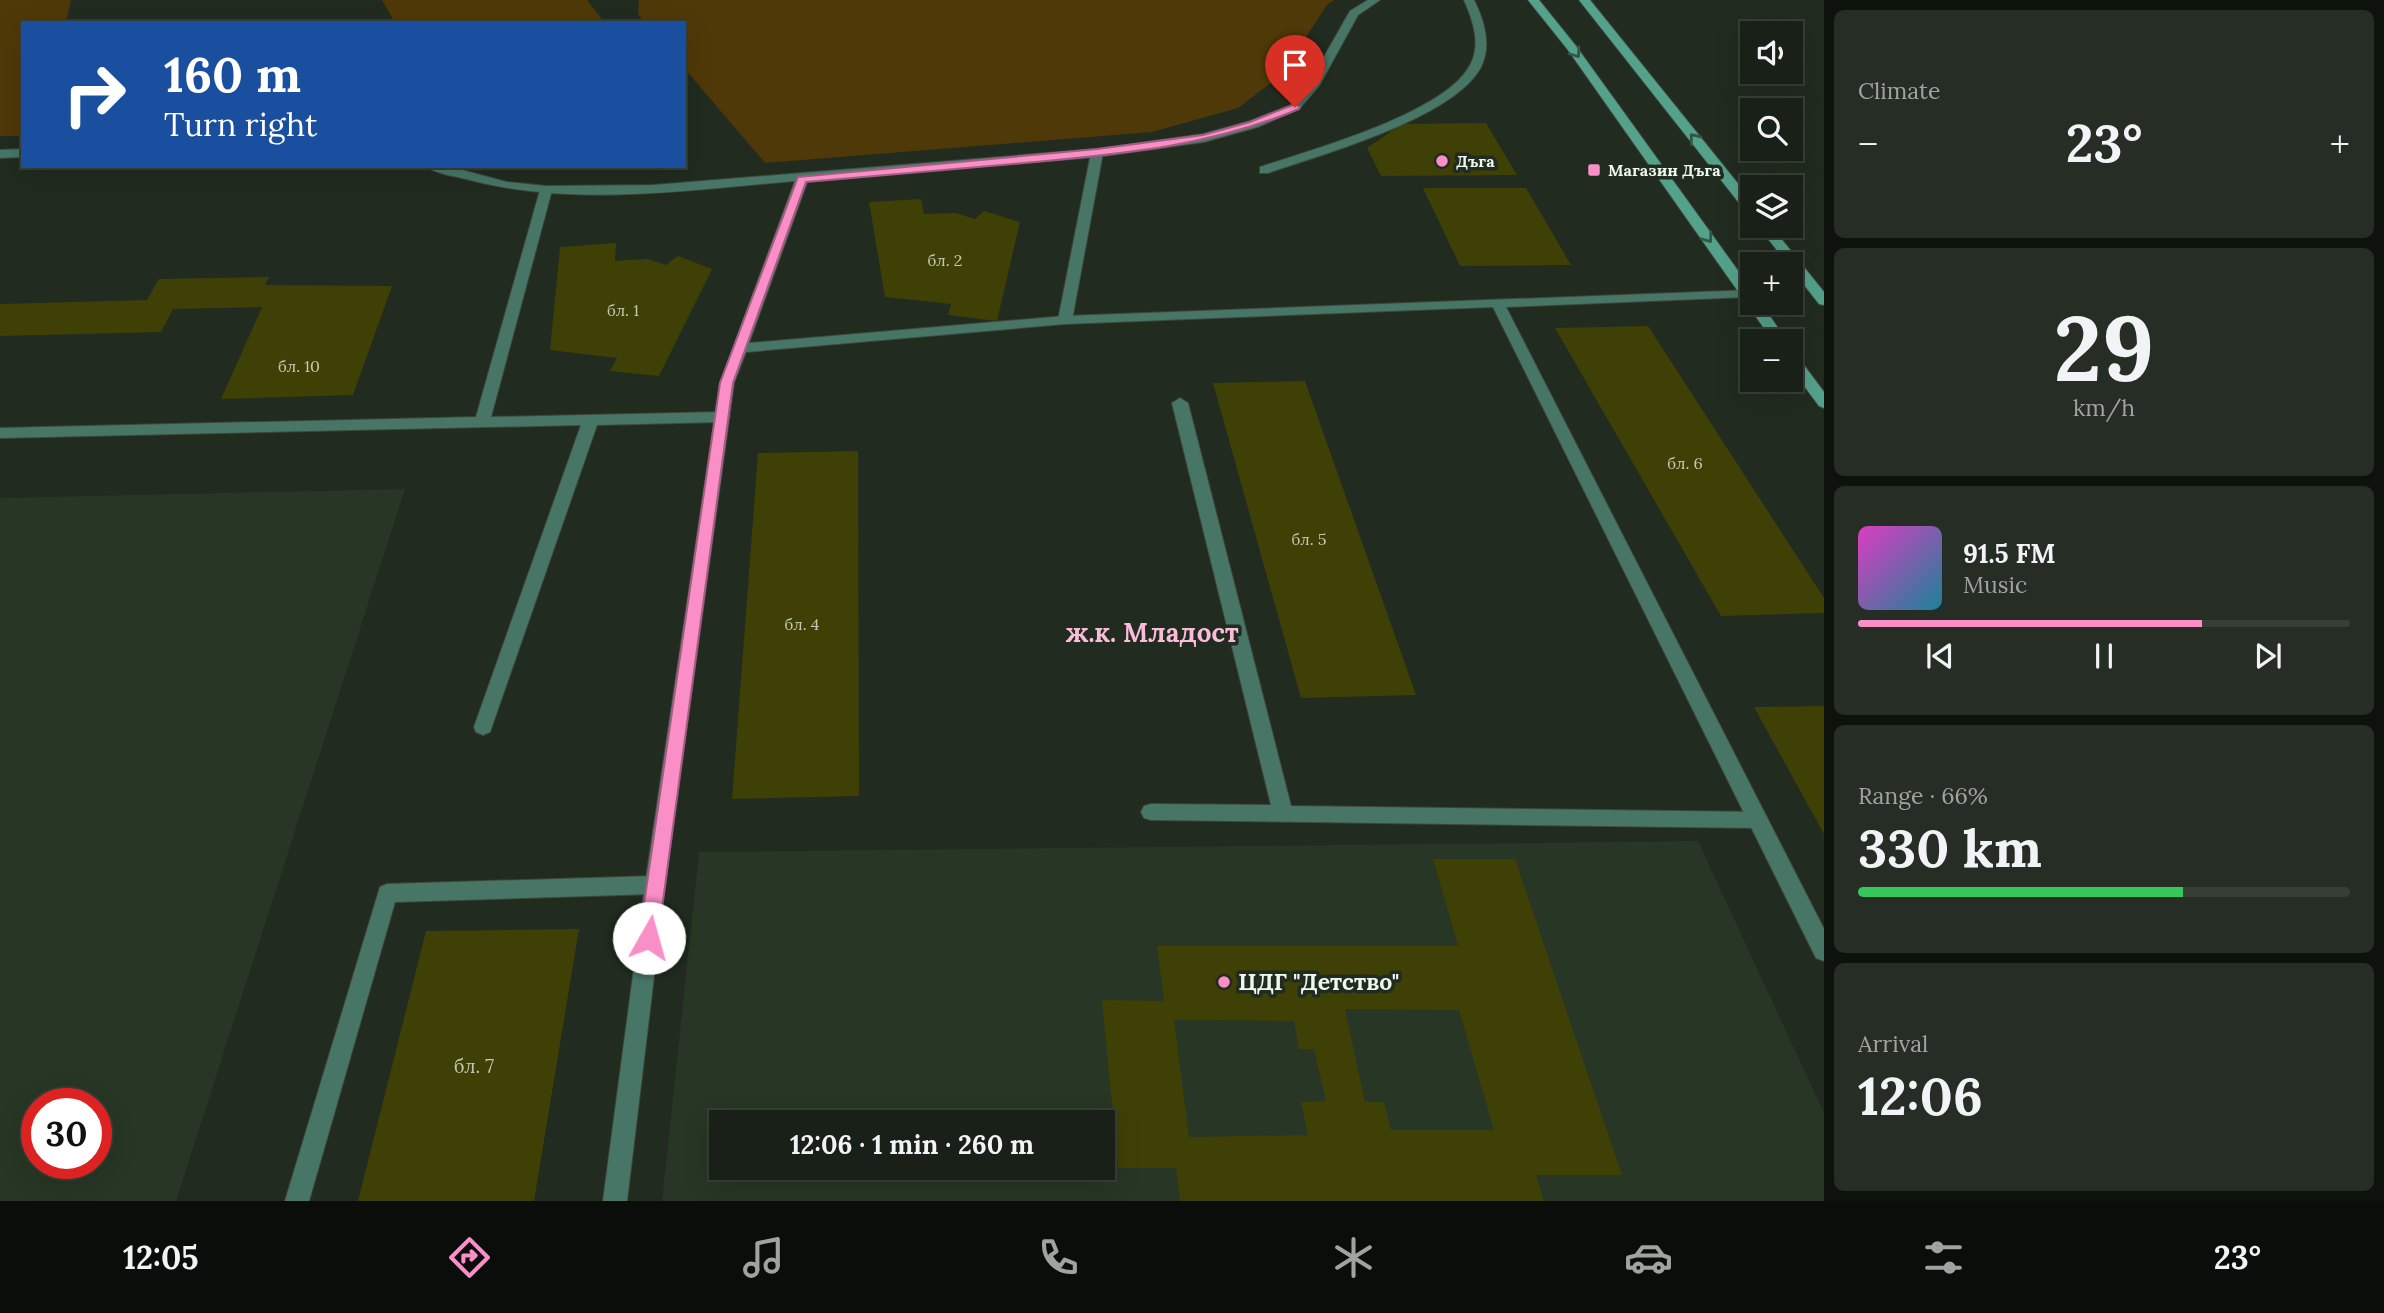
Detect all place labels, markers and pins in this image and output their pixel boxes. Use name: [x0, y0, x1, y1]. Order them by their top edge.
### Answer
pin: [1265, 35, 1325, 107]
place label: Дъга: [1456, 151, 1495, 171]
marker: Дъга: [1434, 153, 1450, 169]
place label: Магазин Дъга: [1608, 160, 1721, 180]
marker: Магазин Дъга: [1586, 162, 1602, 178]
place label: ЦДГ "Детство": [1238, 967, 1399, 996]
marker: ЦДГ "Детство": [1216, 974, 1232, 990]

